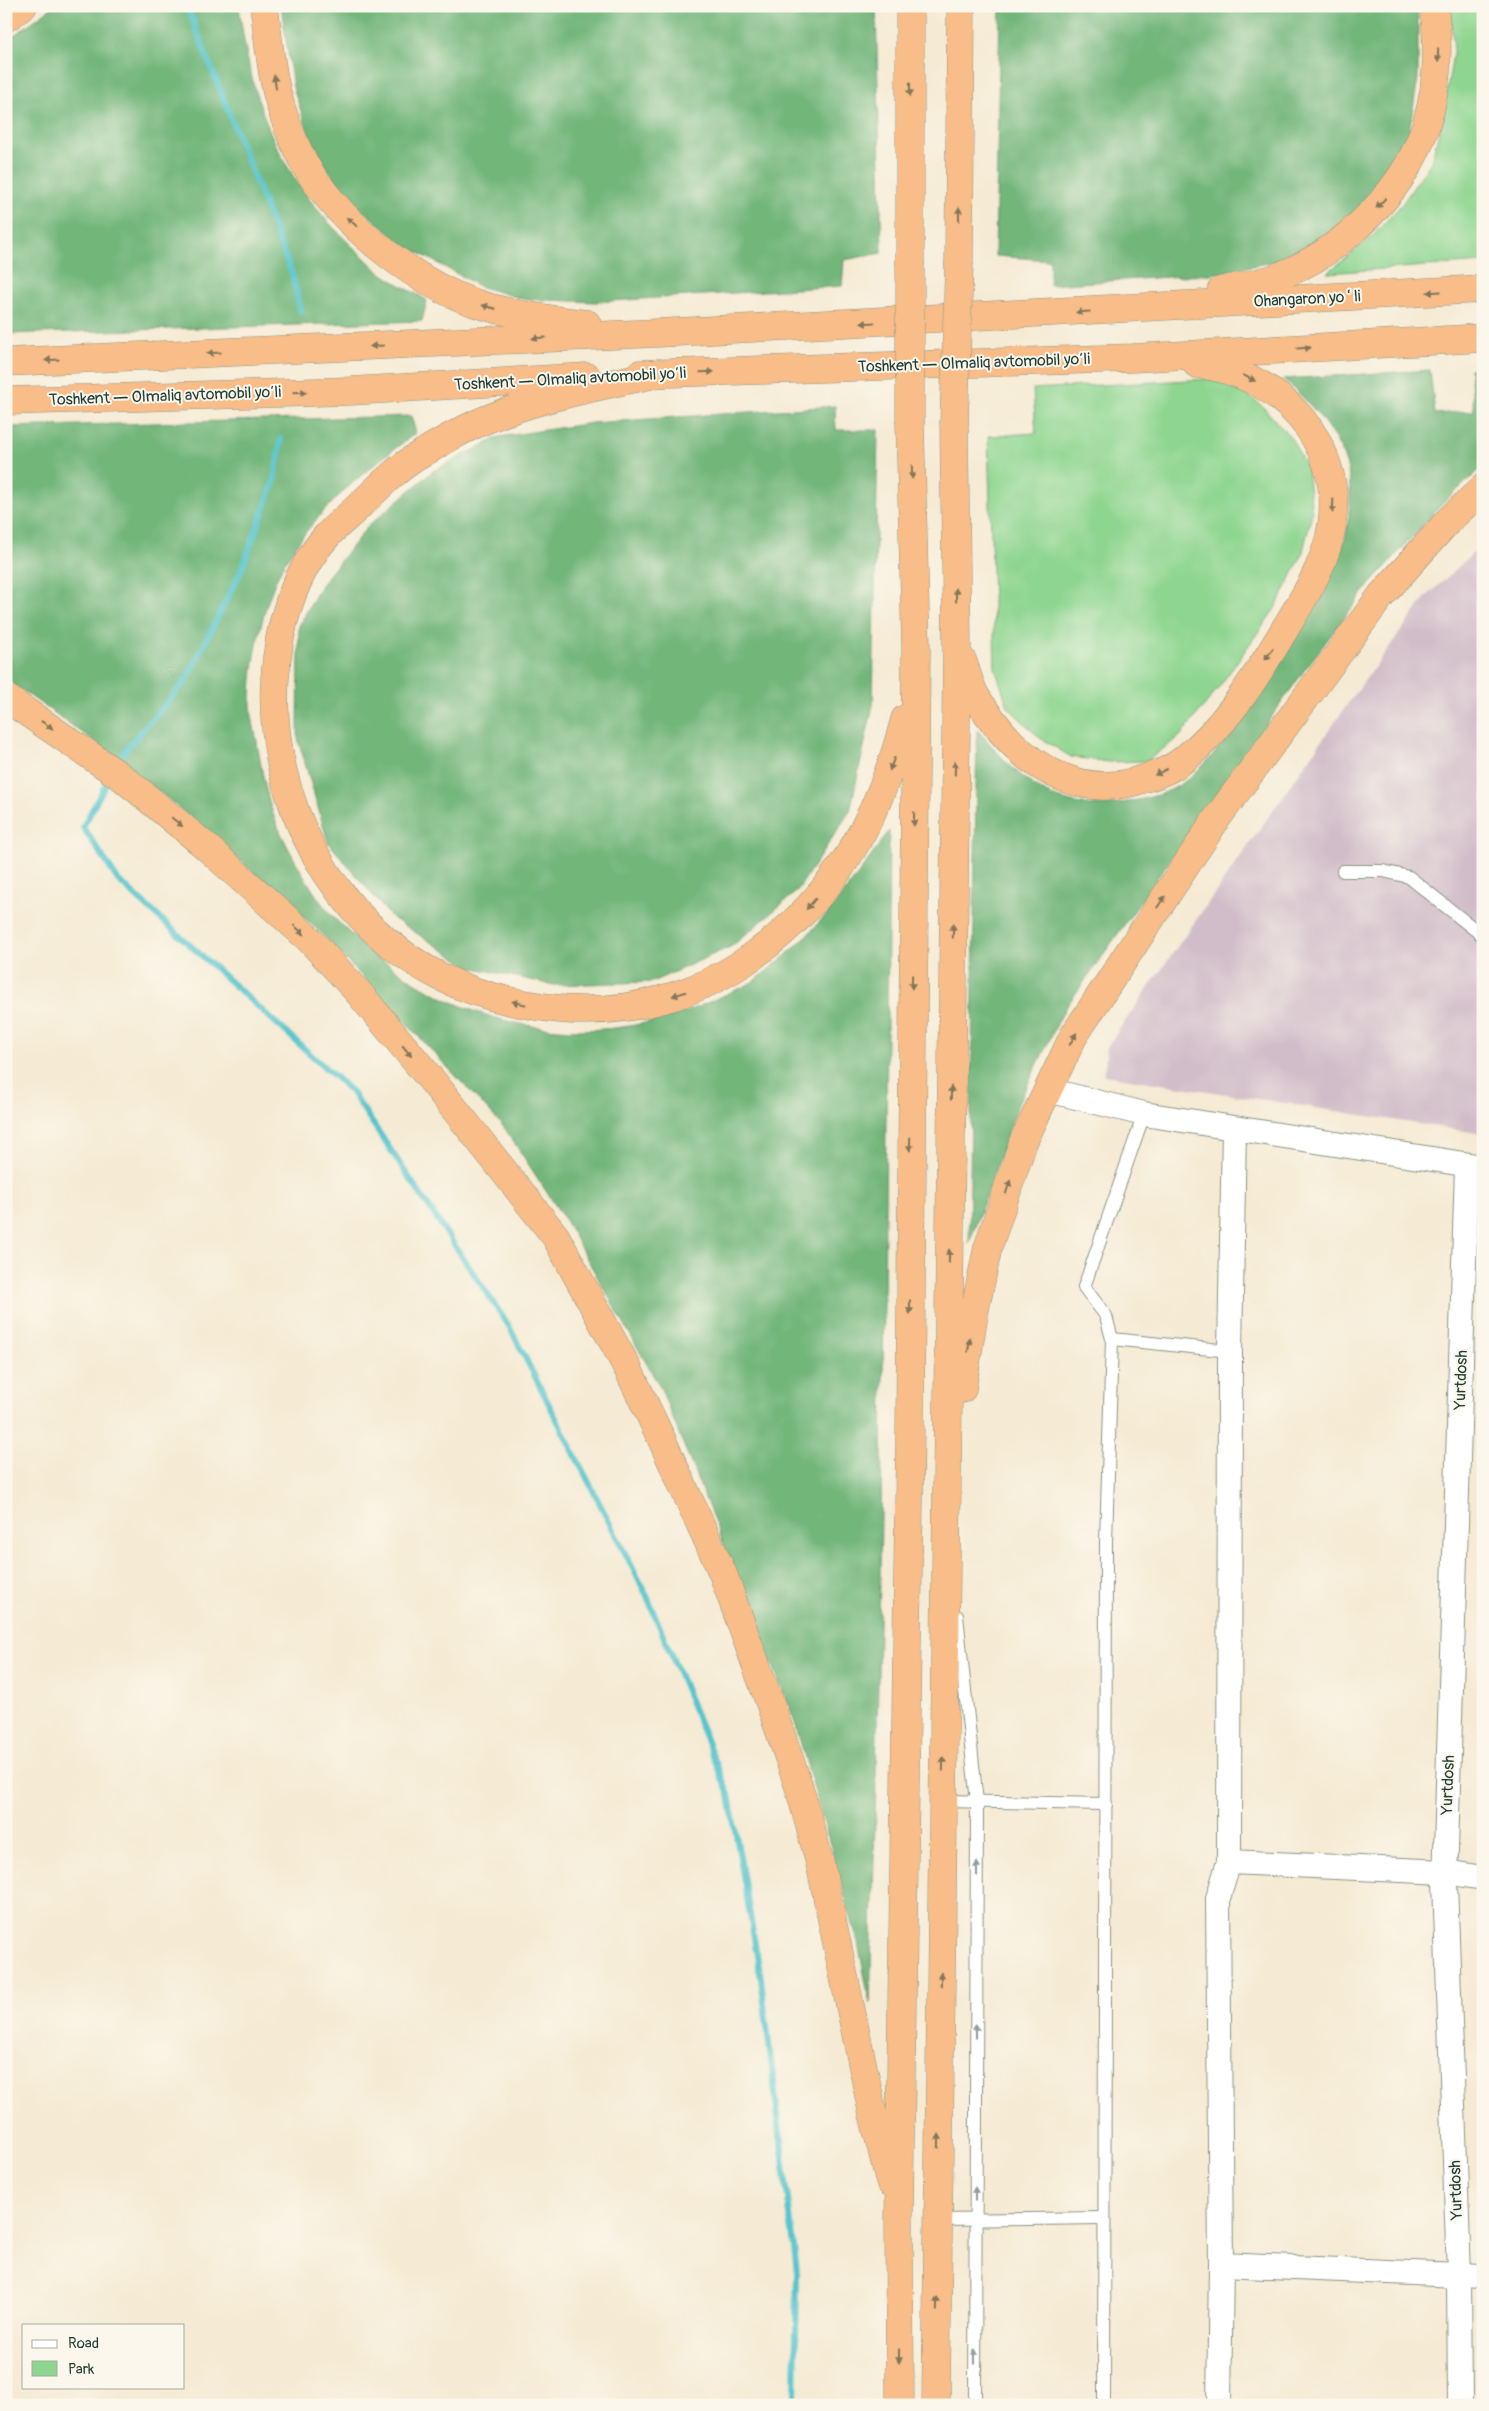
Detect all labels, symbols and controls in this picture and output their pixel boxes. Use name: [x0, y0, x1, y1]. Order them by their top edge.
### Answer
one-way arrow: [1433, 47, 1441, 63]
one-way arrow: [271, 73, 279, 89]
one-way arrow: [906, 81, 914, 97]
one-way arrow: [1375, 197, 1387, 209]
one-way arrow: [955, 206, 963, 222]
one-way arrow: [346, 216, 358, 228]
street label: Ohangaron yoʻli: [1253, 286, 1361, 312]
one-way arrow: [1426, 288, 1442, 296]
one-way arrow: [481, 302, 496, 310]
one-way arrow: [1075, 308, 1091, 316]
one-way arrow: [860, 319, 876, 327]
one-way arrow: [531, 335, 547, 343]
one-way arrow: [368, 342, 384, 350]
one-way arrow: [1296, 343, 1312, 351]
one-way arrow: [206, 349, 222, 357]
street label: Toshkent — Olmaliq avtomobil yo‘li: [858, 349, 1091, 377]
one-way arrow: [44, 357, 60, 365]
street label: Toshkent — Olmaliq avtomobil yo‘li: [454, 363, 687, 395]
one-way arrow: [700, 367, 716, 375]
one-way arrow: [1242, 374, 1257, 382]
street label: Toshkent — Olmaliq avtomobil yo‘li: [49, 382, 282, 410]
one-way arrow: [292, 388, 308, 396]
one-way arrow: [908, 464, 916, 480]
one-way arrow: [1329, 499, 1337, 515]
one-way arrow: [952, 587, 960, 603]
one-way arrow: [1265, 647, 1274, 660]
one-way arrow: [41, 720, 54, 730]
one-way arrow: [888, 757, 896, 772]
one-way arrow: [951, 760, 959, 776]
one-way arrow: [1154, 768, 1168, 776]
one-way arrow: [910, 812, 918, 828]
one-way arrow: [170, 817, 183, 828]
one-way arrow: [1156, 895, 1166, 909]
one-way arrow: [806, 897, 817, 910]
one-way arrow: [949, 923, 957, 939]
one-way arrow: [292, 924, 304, 936]
one-way arrow: [908, 974, 916, 990]
one-way arrow: [671, 991, 686, 998]
one-way arrow: [511, 999, 526, 1007]
one-way arrow: [1069, 1031, 1077, 1046]
one-way arrow: [402, 1044, 413, 1057]
one-way arrow: [947, 1085, 955, 1101]
one-way arrow: [906, 1137, 914, 1153]
one-way arrow: [1005, 1180, 1012, 1195]
one-way arrow: [945, 1247, 953, 1263]
one-way arrow: [906, 1299, 914, 1315]
one-way arrow: [965, 1336, 973, 1352]
street label: Yurtdosh: [1450, 1350, 1472, 1411]
one-way arrow: [940, 1755, 948, 1771]
street label: Yurtdosh: [1437, 1755, 1459, 1816]
one-way arrow: [973, 1860, 981, 1876]
one-way arrow: [937, 1970, 945, 1986]
one-way arrow: [972, 2023, 980, 2039]
one-way arrow: [935, 2133, 943, 2149]
street label: Yurtdosh: [1445, 2160, 1467, 2221]
one-way arrow: [971, 2185, 979, 2201]
one-way arrow: [933, 2295, 941, 2311]
legend: [22, 2324, 185, 2388]
text: Road: [68, 2334, 99, 2353]
one-way arrow: [895, 2348, 903, 2364]
one-way arrow: [971, 2348, 979, 2364]
text: Park: [68, 2360, 95, 2379]

